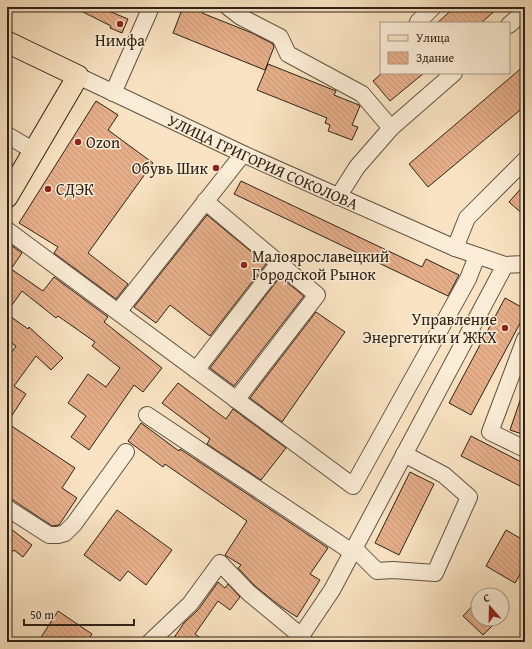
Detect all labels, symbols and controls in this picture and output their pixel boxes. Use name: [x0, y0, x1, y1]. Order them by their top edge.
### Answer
marker: Нимфа: [115, 19, 125, 29]
legend: [380, 22, 510, 74]
place label: Нимфа: [95, 28, 145, 52]
text: Улица: [416, 29, 450, 46]
text: Здание: [416, 49, 455, 66]
street label: УЛИЦА ГРИГОРИЯ СОКОЛОВА: [163, 108, 363, 216]
place label: Ozon: [86, 130, 120, 154]
marker: Ozon: [73, 137, 83, 147]
place label: Обувь Шик: [132, 156, 209, 180]
marker: Обувь Шик: [211, 163, 221, 173]
place label: СДЭК: [56, 177, 94, 201]
marker: СДЭК: [43, 184, 53, 194]
place label: Малоярославецкий Городской Рынок: [252, 244, 390, 286]
marker: Малоярославецкий Городской Рынок: [239, 260, 249, 270]
place label: Управление Энергетики и ЖКХ: [363, 307, 497, 349]
marker: Управление Энергетики и ЖКХ: [500, 323, 510, 333]
north arrow: [470, 587, 510, 627]
text: С: [481, 589, 492, 606]
scale bar: [24, 601, 134, 627]
text: 50 m: [30, 606, 54, 623]

